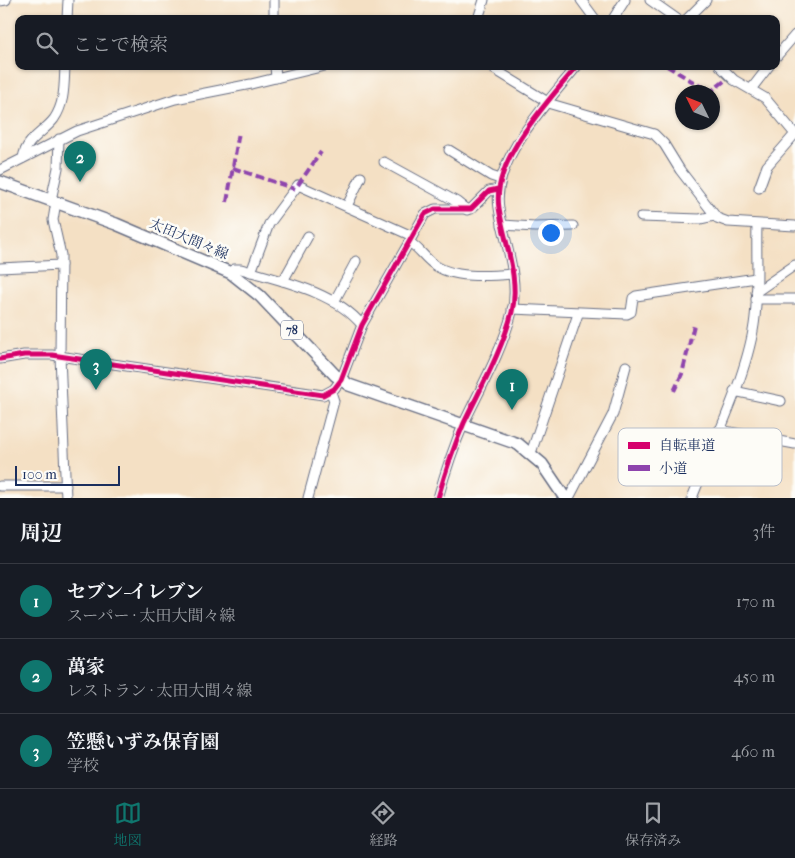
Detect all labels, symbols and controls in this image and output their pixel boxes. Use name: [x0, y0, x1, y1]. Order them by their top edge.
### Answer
search box: [15, 15, 780, 70]
icon: search: [33, 29, 61, 57]
text: ここで検索: [73, 34, 168, 56]
north arrow: [675, 85, 720, 130]
pin: 2: [64, 141, 96, 182]
street label: 太田大間々線: [147, 215, 231, 263]
your location: [538, 220, 564, 246]
road number: 78: [281, 320, 303, 340]
pin: 3: [80, 349, 112, 390]
pin: 1: [496, 369, 528, 410]
legend: [618, 428, 782, 486]
text: 自転車道: [659, 437, 715, 454]
text: 小道: [659, 460, 687, 477]
scale bar: [15, 463, 120, 486]
text: 100 m: [22, 466, 57, 483]
text: 周辺: [20, 521, 62, 545]
text: 3件: [752, 522, 775, 541]
text: セブン-イレブン: [67, 581, 203, 603]
text: 1: [33, 592, 39, 611]
text: 170 m: [736, 592, 775, 611]
text: スーパー · 太田大間々線: [67, 606, 236, 625]
text: 萬家: [67, 656, 105, 678]
text: 2: [32, 667, 40, 686]
text: 450 m: [734, 667, 775, 686]
text: レストラン · 太田大間々線: [67, 681, 253, 700]
text: 笠懸いずみ保育園: [67, 731, 219, 753]
text: 3: [33, 742, 39, 761]
text: 460 m: [731, 742, 775, 761]
text: 学校: [67, 756, 99, 775]
tab: 地図: [114, 799, 142, 849]
tab: 経路: [369, 799, 397, 849]
tab: 保存済み: [625, 799, 681, 849]

